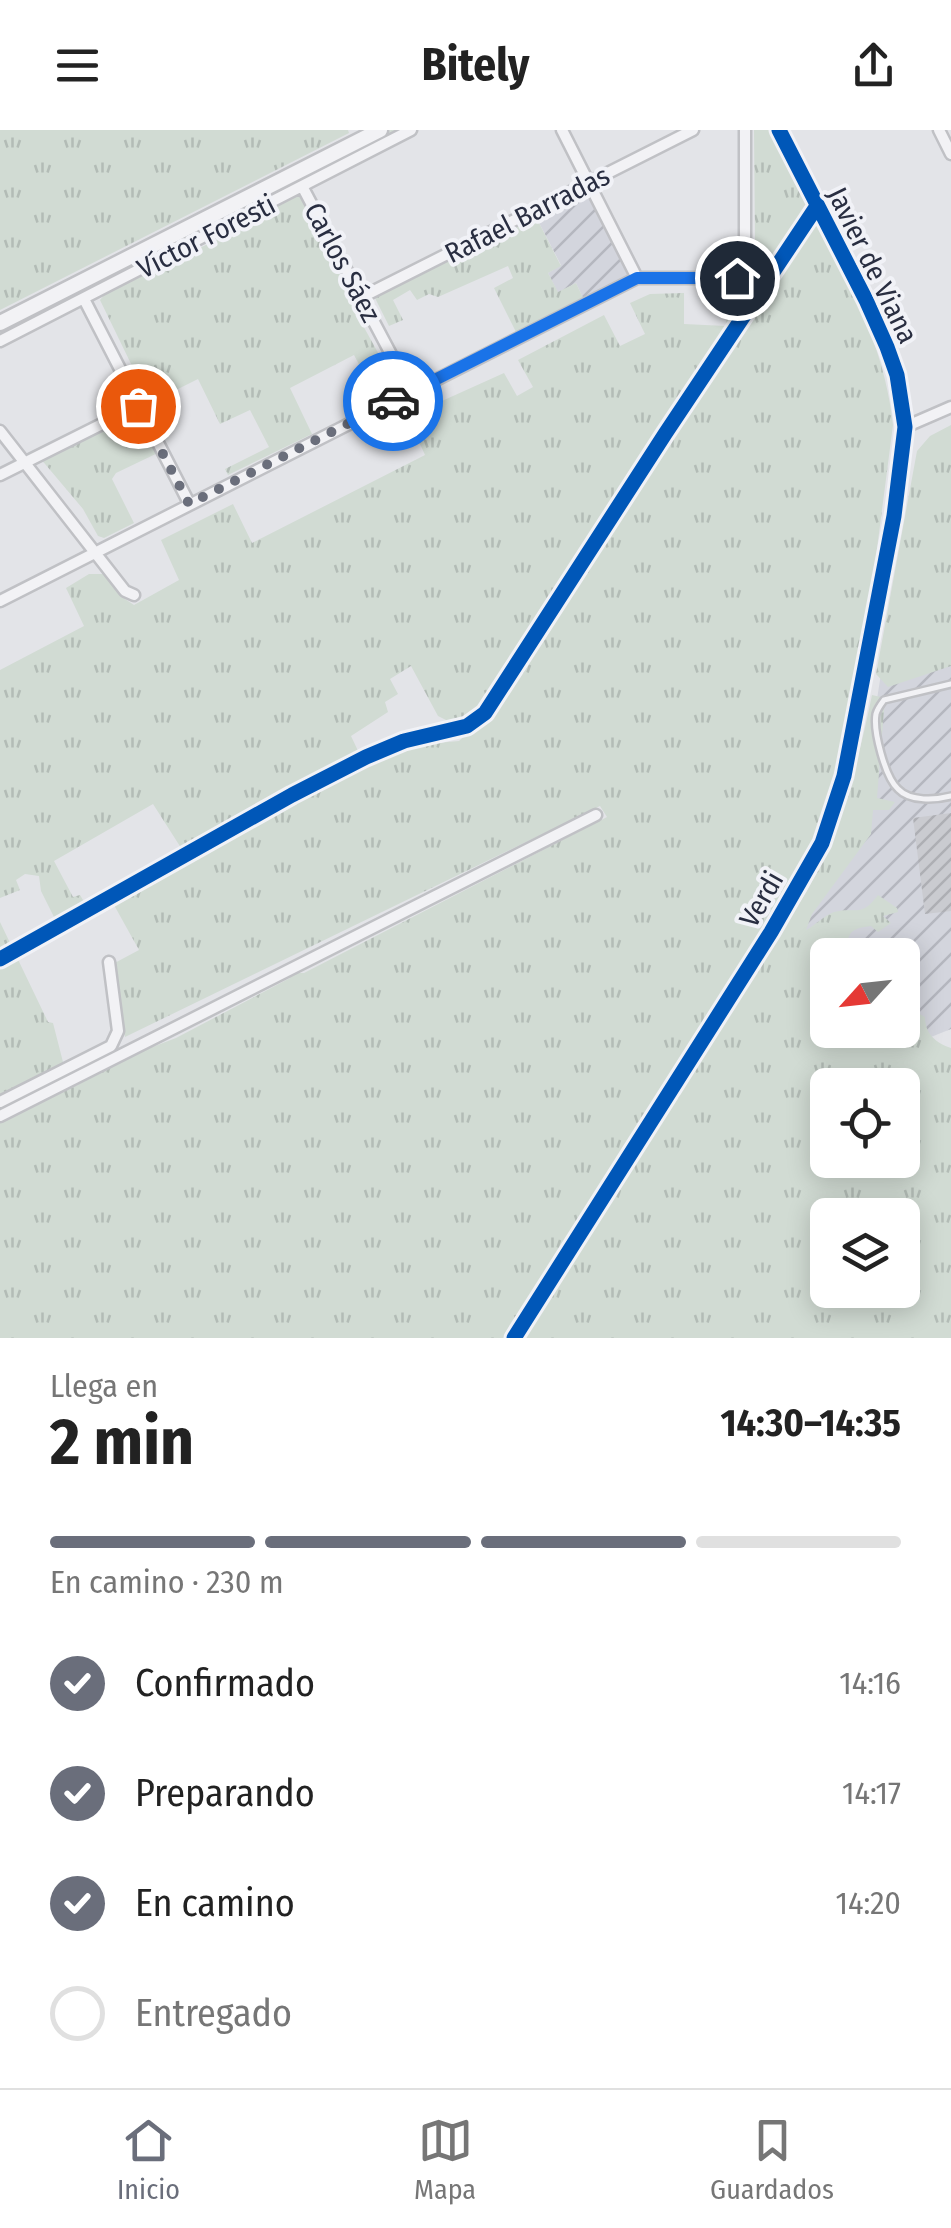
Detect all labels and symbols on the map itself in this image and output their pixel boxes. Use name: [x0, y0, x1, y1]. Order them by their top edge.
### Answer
street label: Rafael Barradas: [439, 159, 615, 270]
street label: Javier de Viana: [821, 182, 925, 349]
street label: Víctor Foresti: [132, 188, 281, 285]
street label: Carlos Sáez: [297, 197, 388, 327]
pin: [695, 236, 780, 321]
courier: [343, 351, 443, 451]
pin: [96, 364, 181, 449]
street label: Verdi: [733, 866, 790, 933]
north arrow: [810, 938, 920, 1048]

